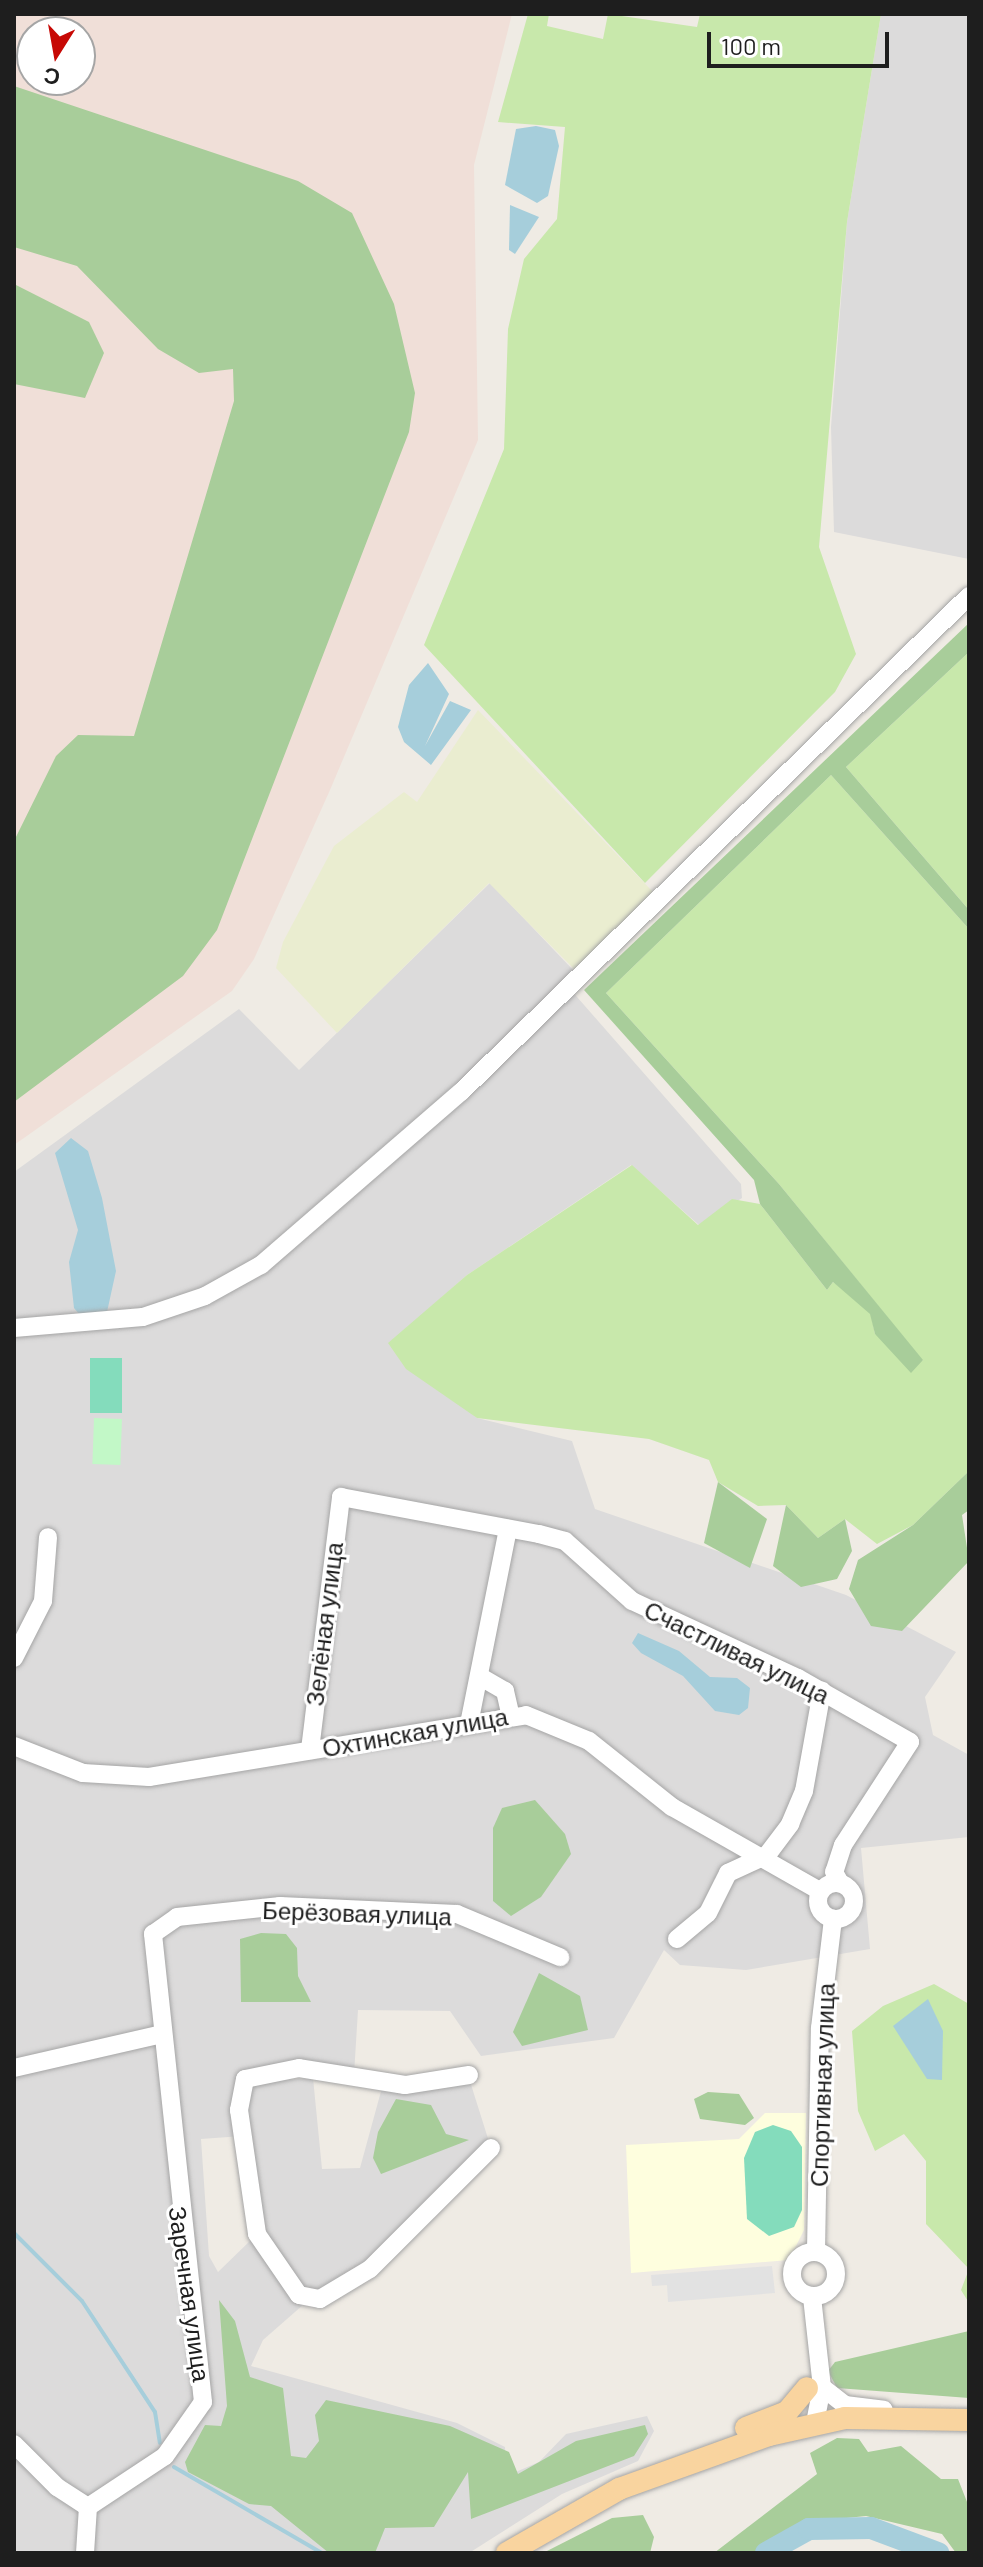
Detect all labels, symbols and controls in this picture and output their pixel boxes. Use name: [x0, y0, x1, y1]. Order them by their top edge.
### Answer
north arrow: [16, 16, 96, 96]
scale bar: [711, 16, 893, 66]
text: 100 m: [721, 31, 781, 60]
text: С: [42, 63, 62, 92]
street label: Зелёная улица: [300, 1540, 348, 1708]
street label: Счастливая улица: [640, 1595, 834, 1709]
street label: Охтинская улица: [320, 1702, 510, 1762]
street label: Берёзовая улица: [262, 1895, 452, 1931]
street label: Спортивная улица: [804, 1983, 840, 2187]
street label: Заречная улица: [163, 2205, 217, 2383]

